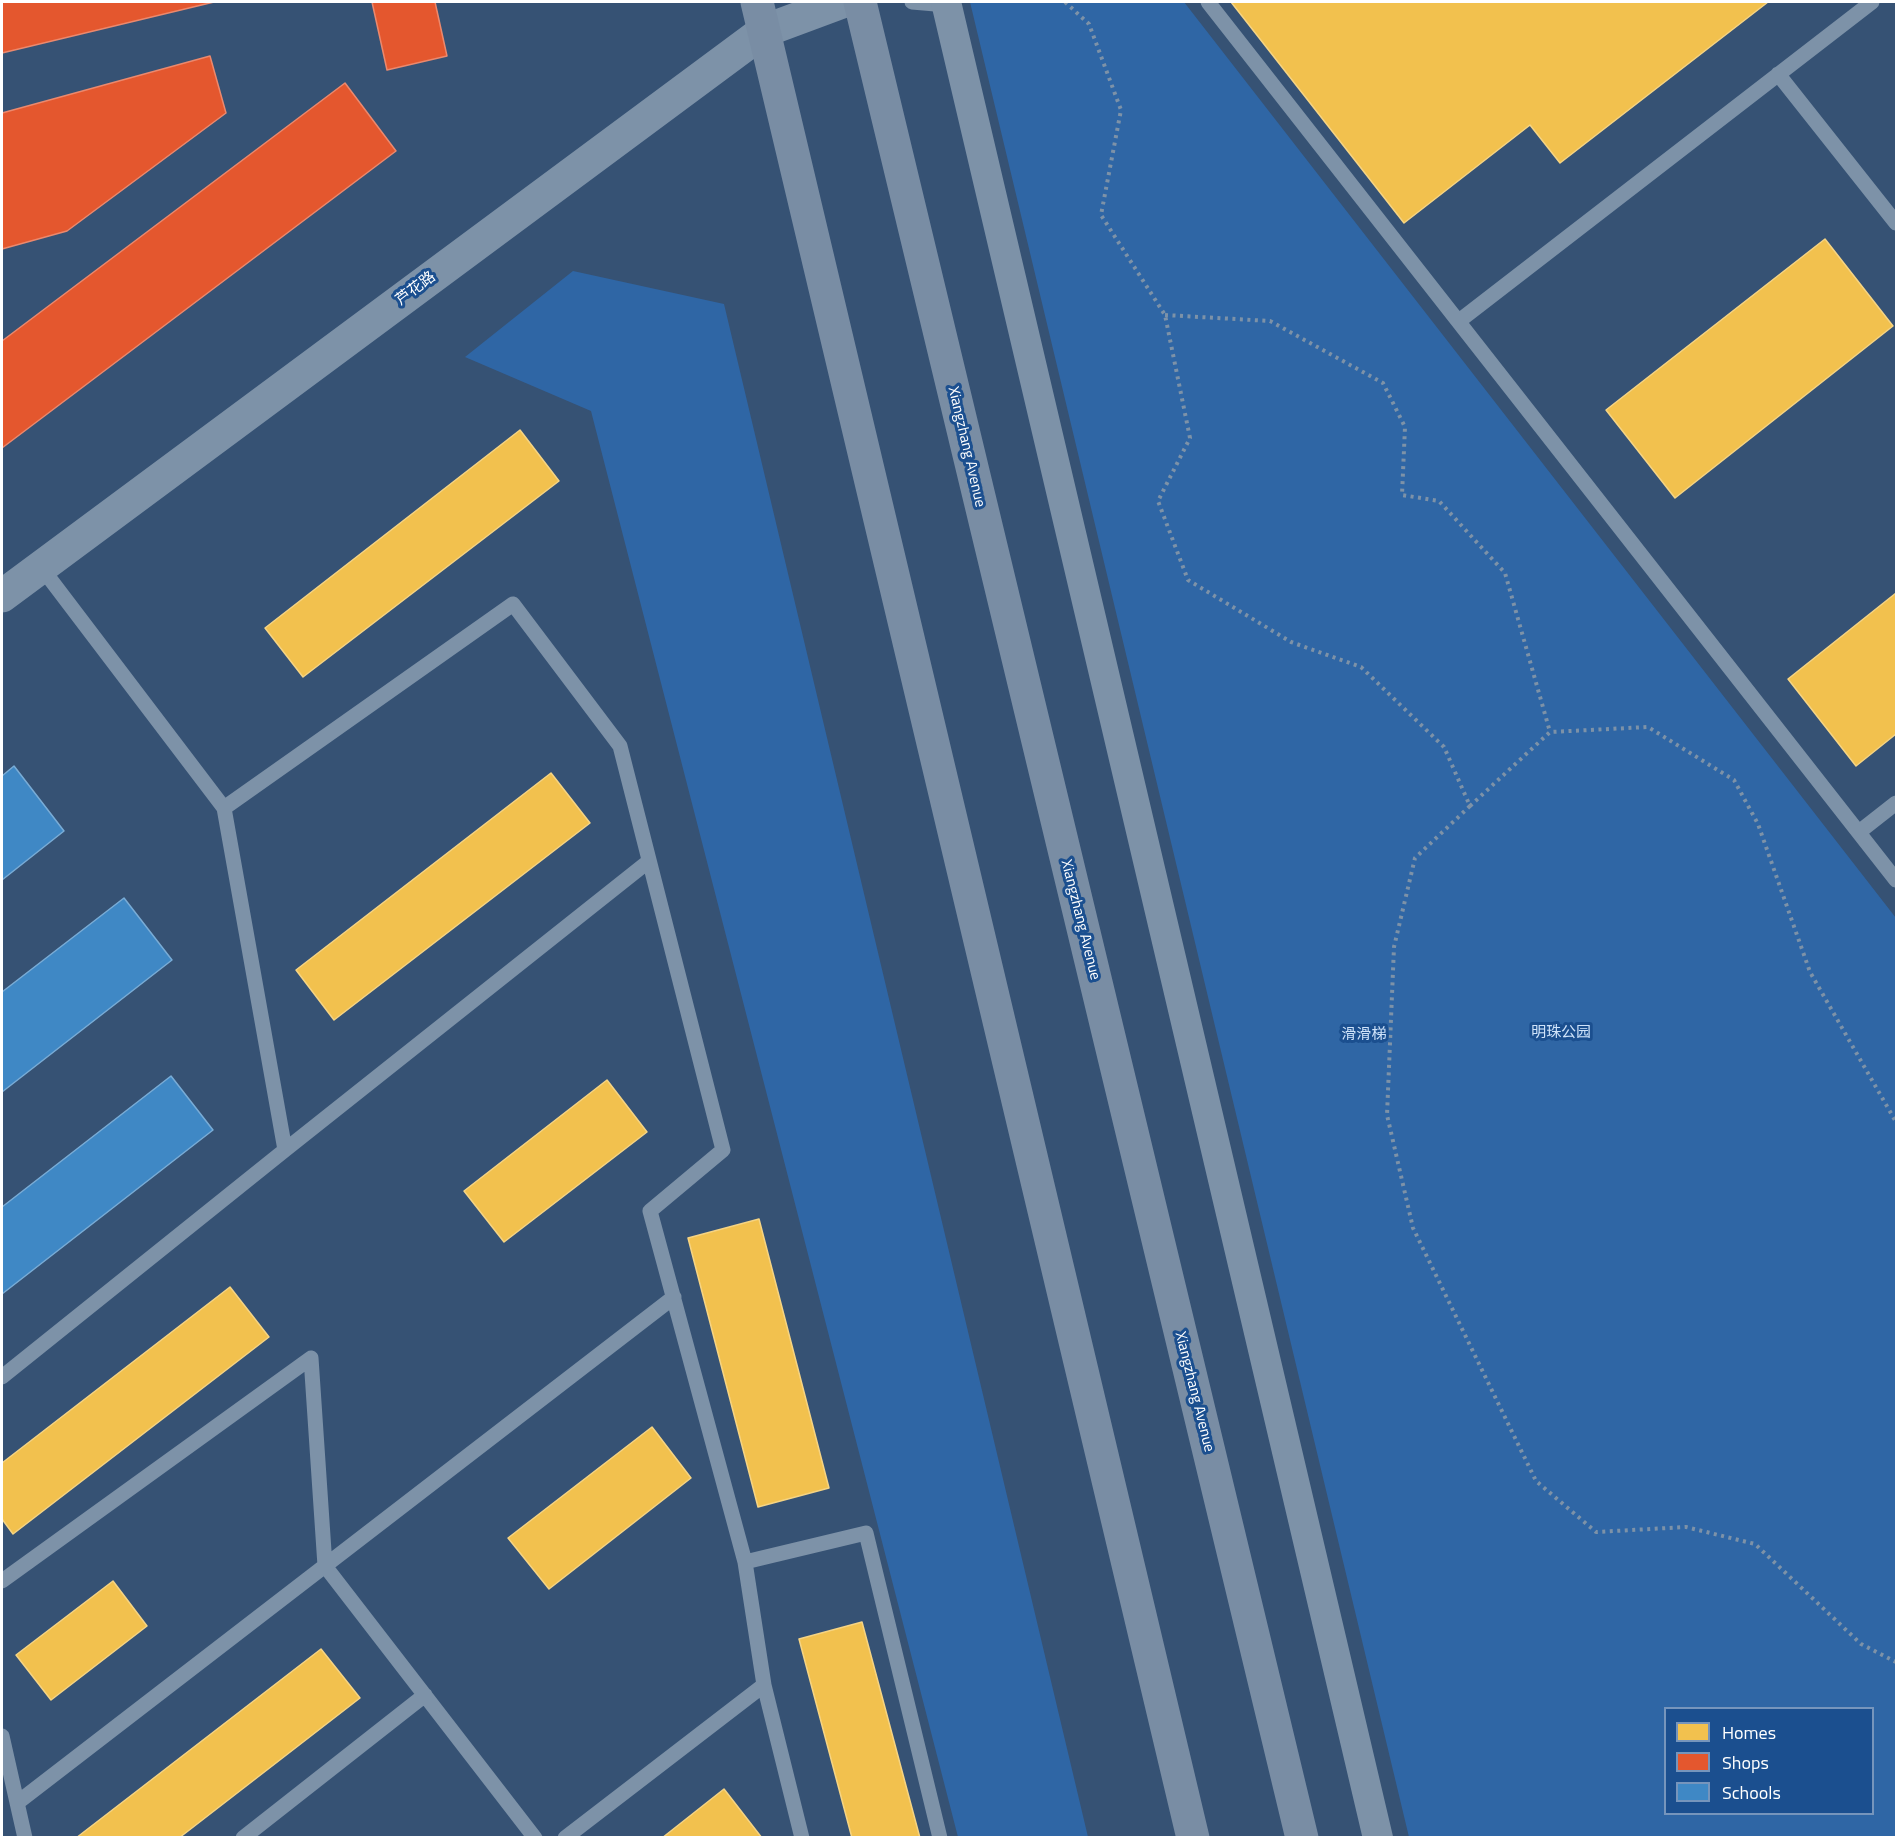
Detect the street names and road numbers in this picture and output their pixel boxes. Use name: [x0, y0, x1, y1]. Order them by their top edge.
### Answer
street label: 芦花路: [393, 268, 439, 310]
street label: Xiangzhang Avenue: [943, 385, 989, 509]
street label: Xiangzhang Avenue: [1056, 858, 1104, 982]
street label: Xiangzhang Avenue: [1170, 1330, 1218, 1454]

